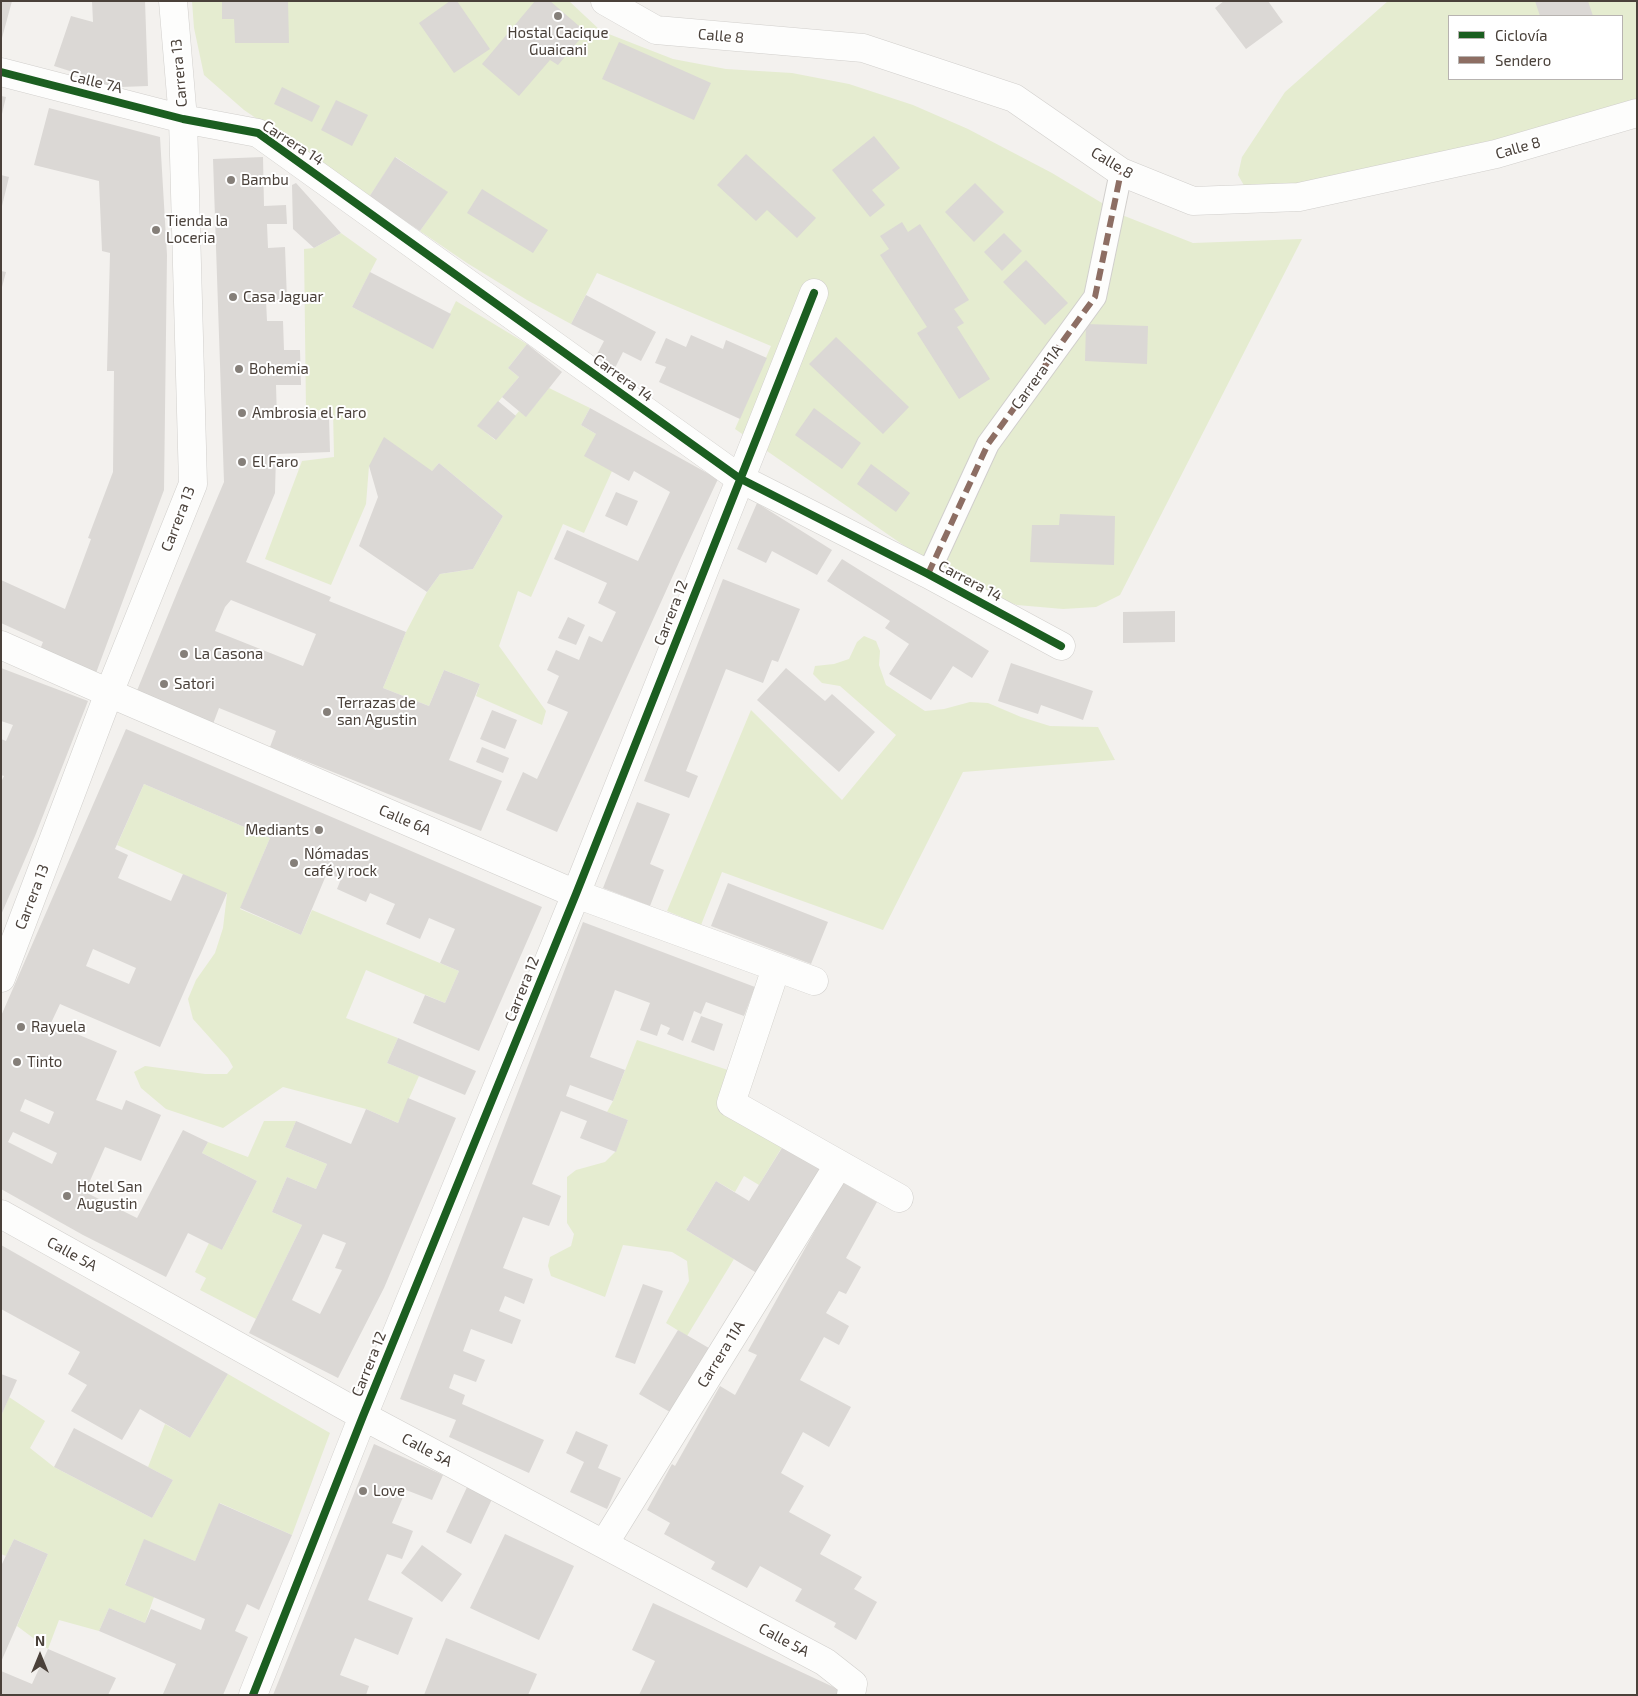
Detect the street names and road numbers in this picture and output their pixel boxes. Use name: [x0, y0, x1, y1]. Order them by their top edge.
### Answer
street label: Calle 8: [697, 25, 745, 47]
street label: Carrera 13: [167, 38, 191, 108]
street label: Calle 7A: [68, 67, 124, 97]
street label: Carrera 14: [259, 117, 327, 169]
street label: Calle 8: [1493, 133, 1543, 163]
street label: Calle 8: [1088, 143, 1136, 183]
street label: Carrera 11A: [1008, 341, 1066, 413]
street label: Carrera 14: [590, 350, 656, 406]
street label: Carrera 13: [157, 484, 199, 554]
street label: Carrera 14: [935, 557, 1005, 605]
street label: Carrera 12: [650, 578, 692, 648]
street label: Calle 6A: [376, 801, 434, 839]
street label: Carrera 13: [11, 862, 53, 932]
street label: Carrera 12: [501, 954, 543, 1024]
street label: Calle 5A: [44, 1233, 100, 1275]
street label: Carrera 11A: [693, 1317, 749, 1391]
street label: Carrera 12: [348, 1329, 390, 1399]
street label: Calle 5A: [399, 1429, 455, 1471]
street label: Calle 5A: [756, 1619, 812, 1661]

